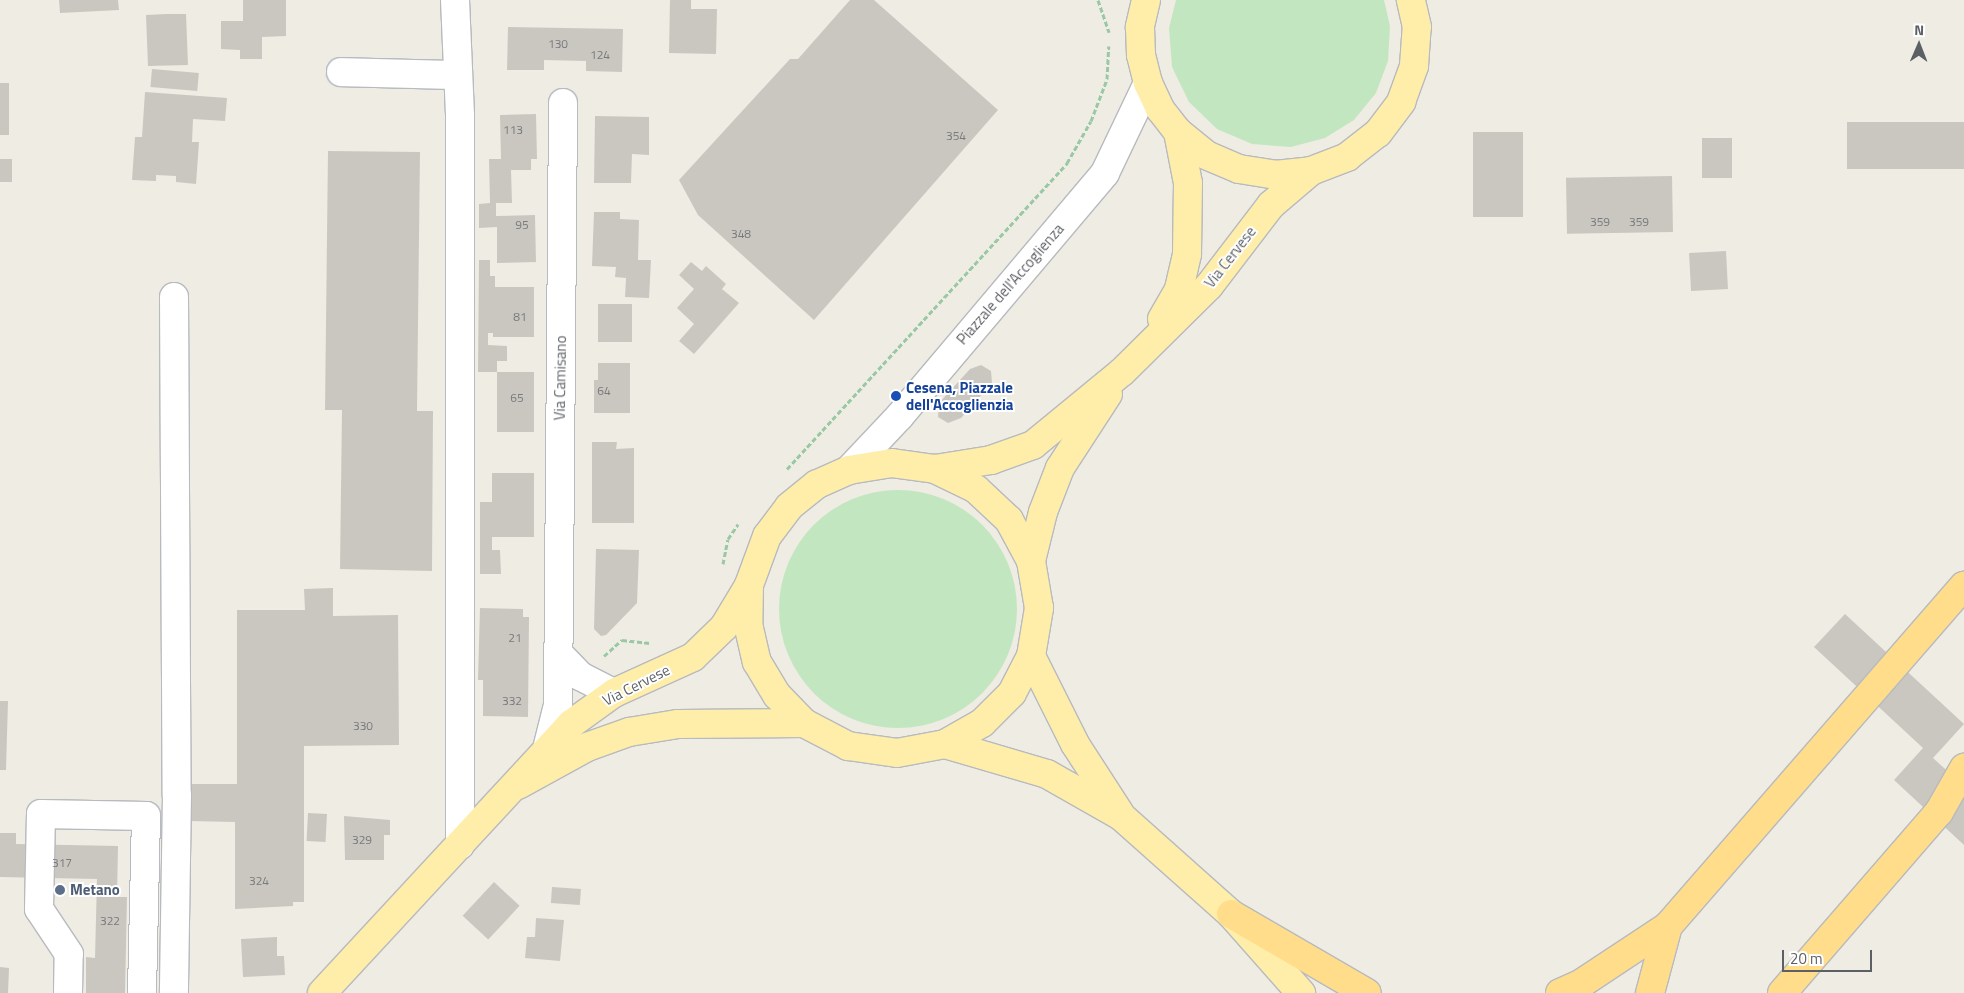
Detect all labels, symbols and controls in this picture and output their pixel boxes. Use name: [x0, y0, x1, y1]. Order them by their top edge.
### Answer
text: N: [1914, 19, 1924, 40]
north arrow: [1894, 20, 1944, 70]
house number: 130: [548, 37, 568, 51]
house number: 124: [590, 48, 610, 62]
house number: 113: [503, 123, 523, 137]
house number: 354: [946, 129, 966, 143]
house number: 359: [1590, 215, 1610, 229]
house number: 359: [1629, 215, 1649, 229]
house number: 95: [515, 218, 529, 232]
street label: Piazzale dell'Accoglienza: [953, 220, 1067, 348]
street label: Via Cervese: [1200, 223, 1260, 291]
house number: 348: [731, 227, 751, 241]
house number: 81: [513, 310, 527, 324]
street label: Via Camisano: [550, 335, 570, 421]
place label: Cesena, Piazzale dell'Accoglienzia: [906, 378, 1014, 413]
house number: 64: [597, 384, 611, 398]
marker: Cesena, Piazzale dell'Accoglienzia: [890, 390, 902, 402]
house number: 65: [510, 391, 524, 405]
house number: 21: [508, 631, 522, 645]
street label: Via Cervese: [599, 660, 673, 710]
house number: 332: [502, 694, 522, 708]
house number: 330: [353, 719, 373, 733]
house number: 329: [352, 833, 372, 847]
house number: 317: [52, 856, 72, 870]
house number: 324: [249, 874, 269, 888]
place label: Metano: [70, 881, 120, 899]
marker: Metano: [54, 884, 66, 896]
house number: 322: [100, 914, 120, 928]
scale bar: [1784, 940, 1874, 972]
text: 20 m: [1790, 947, 1823, 970]

